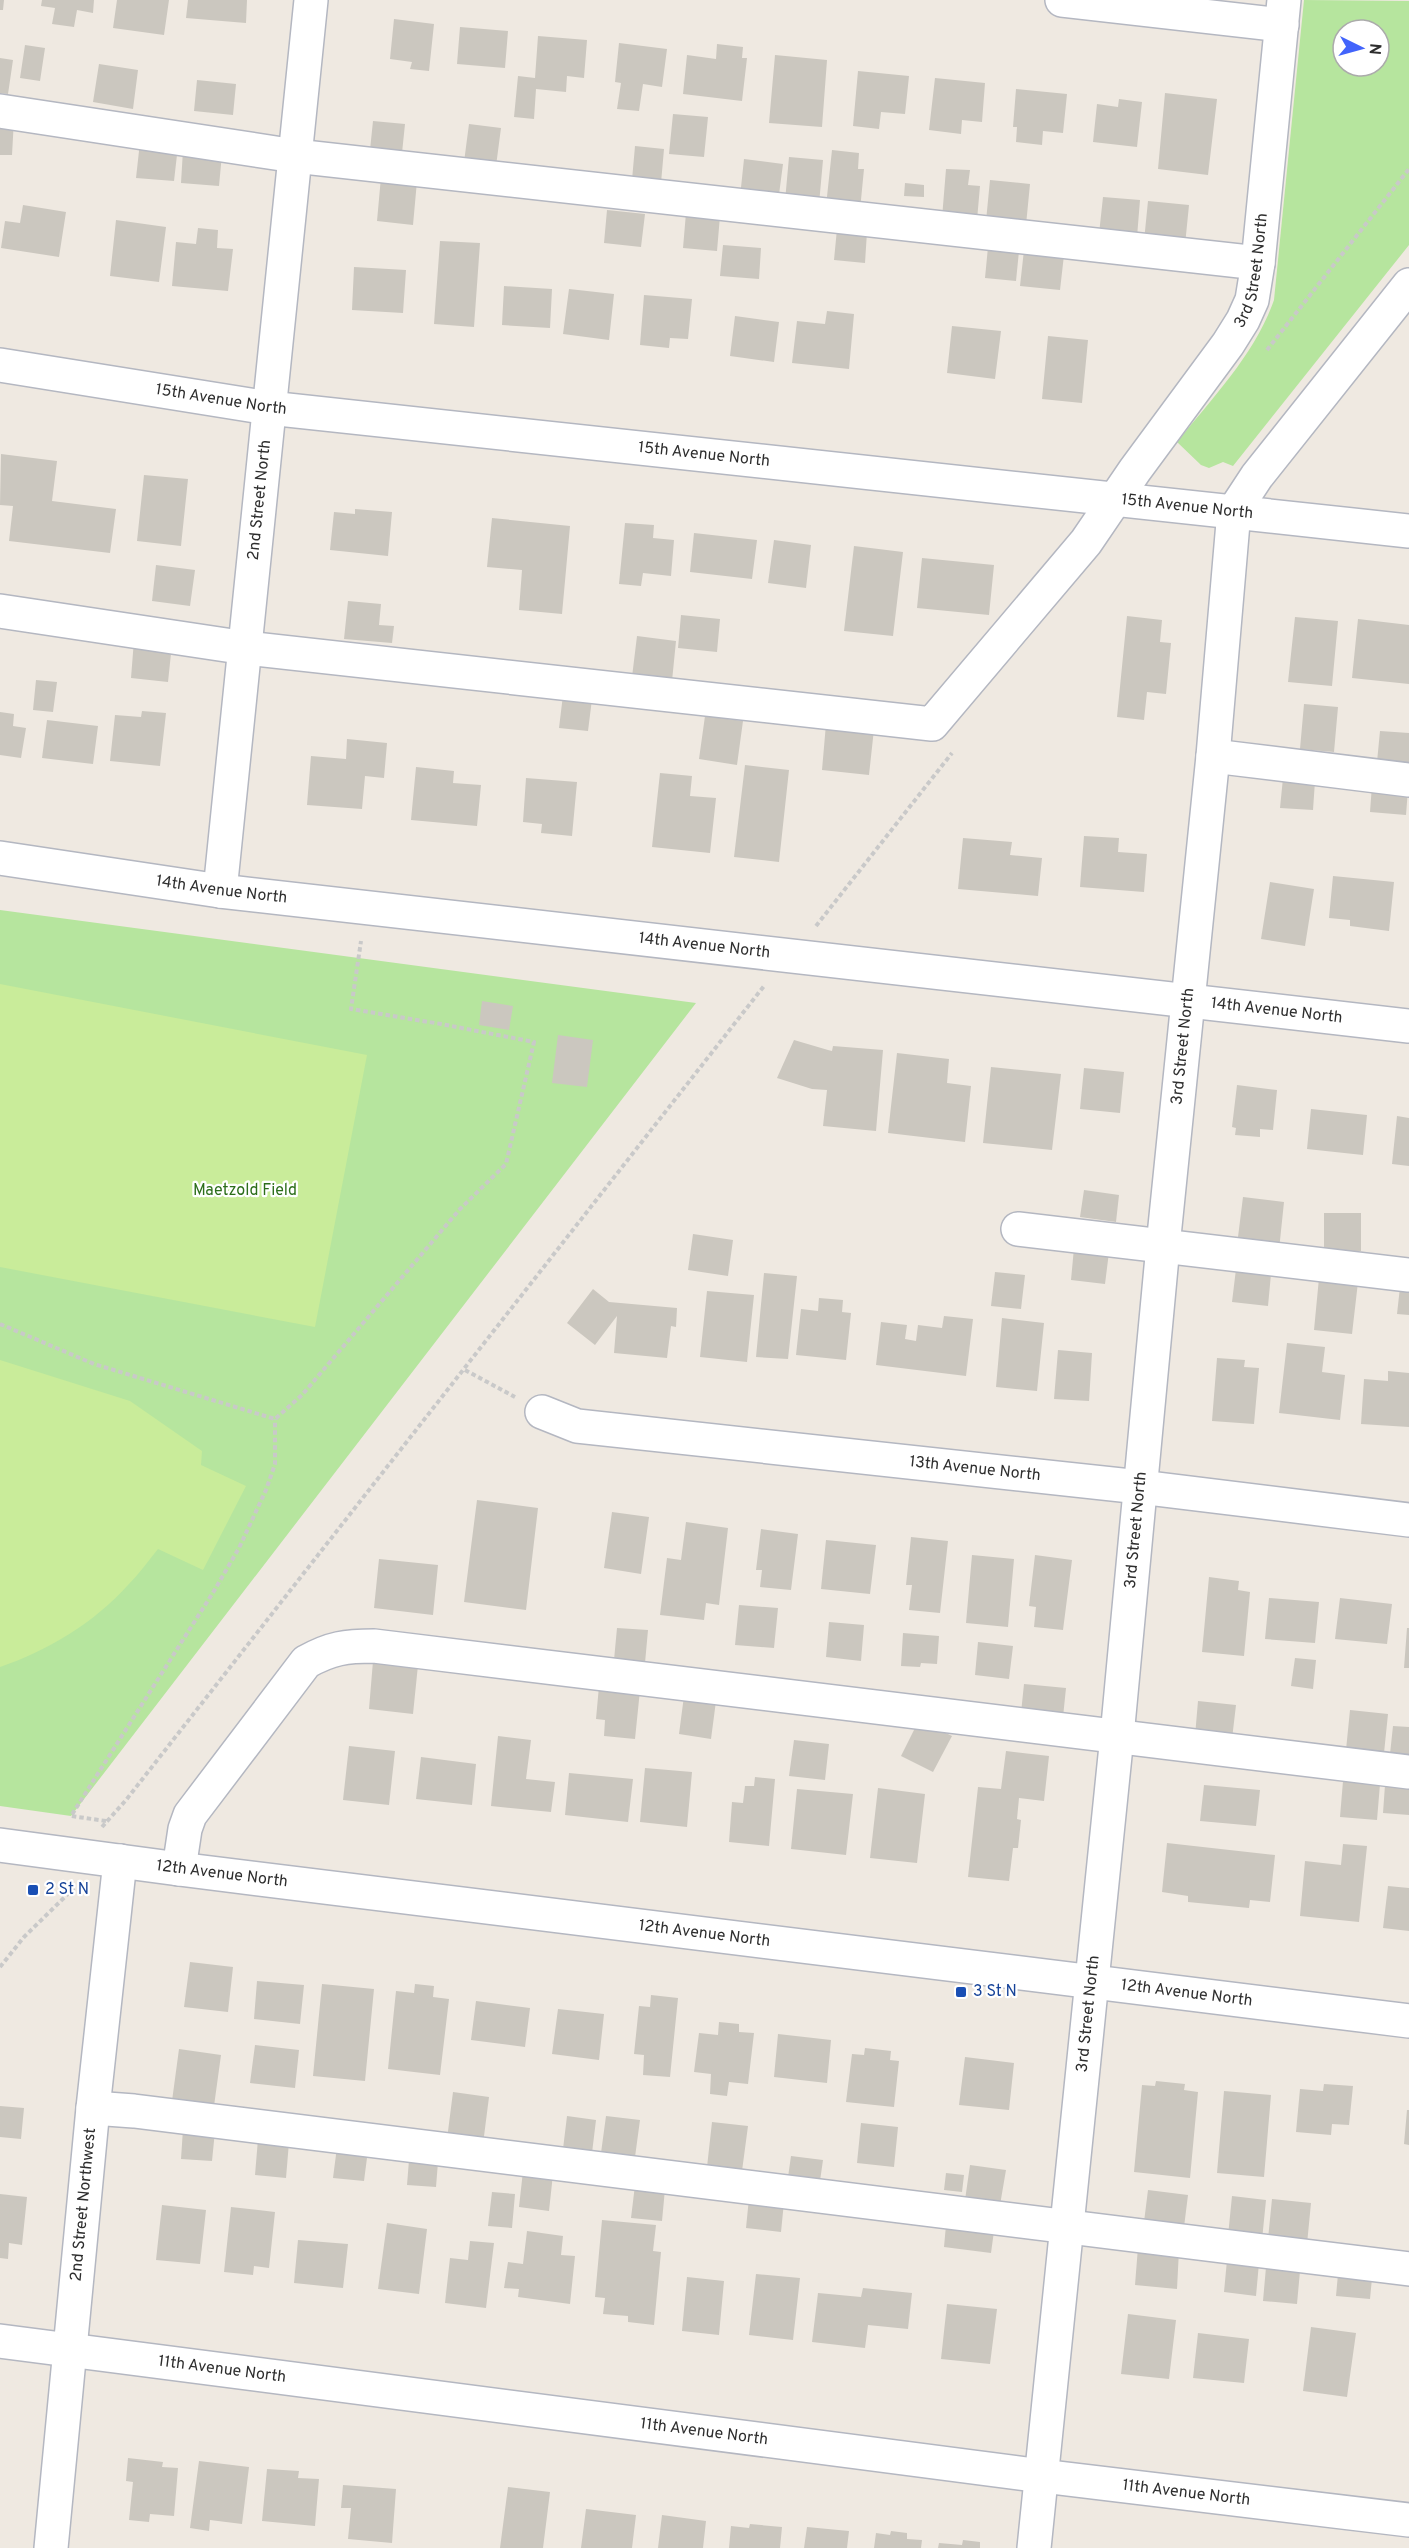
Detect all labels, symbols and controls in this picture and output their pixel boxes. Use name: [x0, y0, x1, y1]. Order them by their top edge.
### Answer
north arrow: [1331, 18, 1391, 78]
text: N: [1363, 43, 1384, 56]
street label: 3rd Street North: [1230, 212, 1273, 332]
street label: 15th Avenue North: [154, 380, 288, 420]
street label: 15th Avenue North: [637, 438, 771, 472]
street label: 2nd Street North: [244, 439, 276, 561]
street label: 15th Avenue North: [1120, 490, 1254, 524]
street label: 14th Avenue North: [155, 872, 288, 909]
street label: 14th Avenue North: [638, 929, 771, 963]
street label: 3rd Street North: [1167, 987, 1199, 1106]
street label: 14th Avenue North: [1210, 994, 1344, 1028]
park label: Maetzold Field: [193, 1181, 297, 1201]
street label: 13th Avenue North: [908, 1452, 1042, 1486]
street label: 3rd Street North: [1121, 1471, 1152, 1590]
street label: 12th Avenue North: [155, 1856, 289, 1892]
place label: 2 St N: [45, 1880, 89, 1900]
marker: 2 St N: [26, 1883, 40, 1897]
street label: 12th Avenue North: [637, 1916, 771, 1952]
street label: 3rd Street North: [1073, 1954, 1105, 2073]
street label: 12th Avenue North: [1120, 1975, 1254, 2012]
place label: 3 St N: [973, 1982, 1017, 2002]
marker: 3 St N: [954, 1985, 968, 1999]
street label: 2nd Street Northwest: [67, 2127, 101, 2282]
street label: 11th Avenue North: [157, 2352, 287, 2388]
street label: 11th Avenue North: [639, 2414, 769, 2450]
street label: 11th Avenue North: [1121, 2476, 1251, 2511]

